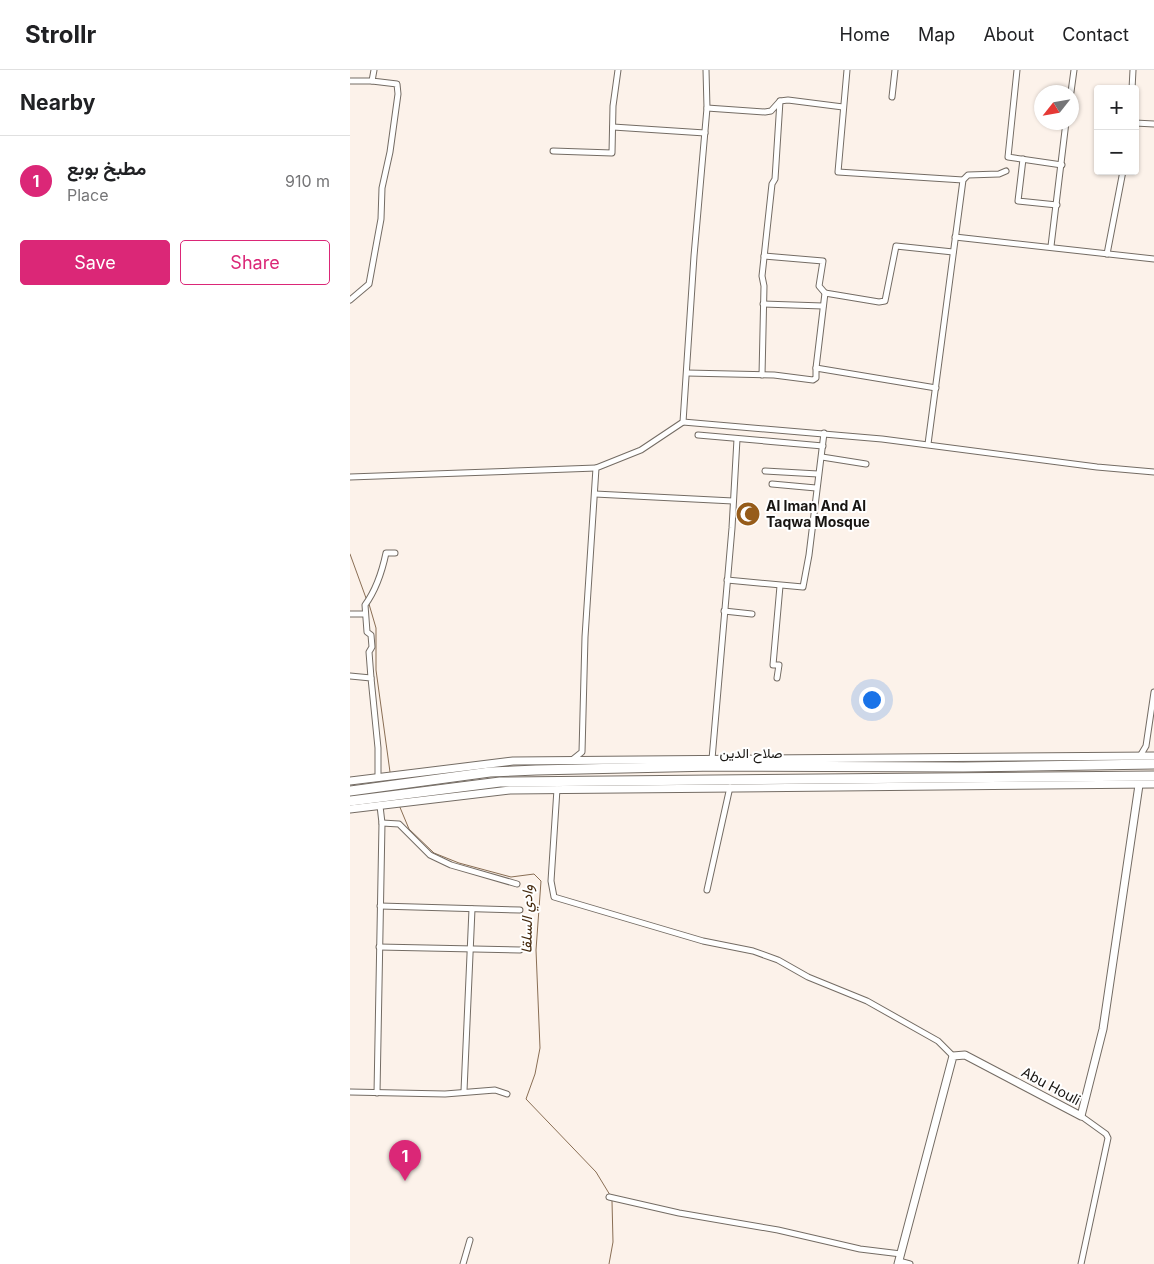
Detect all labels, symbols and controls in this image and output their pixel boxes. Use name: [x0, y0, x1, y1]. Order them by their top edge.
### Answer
text: Strollr: [25, 20, 96, 49]
text: Home: [840, 24, 890, 45]
text: Map: [918, 24, 955, 45]
text: About: [983, 24, 1034, 45]
text: Contact: [1062, 24, 1129, 45]
north arrow: [1034, 85, 1079, 130]
map controls: [1094, 85, 1139, 175]
button: +: [1094, 85, 1139, 130]
text: Nearby: [20, 90, 95, 115]
button: −: [1094, 130, 1139, 175]
text: مطبخ بوبع: [67, 157, 146, 180]
text: 1: [33, 171, 39, 191]
text: 910 m: [285, 171, 330, 191]
text: Place: [67, 185, 109, 205]
button: Save: [20, 240, 170, 285]
button: Share: [180, 240, 330, 285]
place label: Al Iman And Al Taqwa Mosque: [766, 497, 870, 530]
mosque icon: Al Iman And Al Taqwa Mosque: [735, 501, 761, 527]
your location: [859, 687, 885, 713]
street label: صلاح الدين: [719, 744, 783, 764]
water label: وادي السلقا: [516, 884, 540, 954]
street label: Abu Houli: [1019, 1063, 1084, 1108]
pin: 1: [389, 1140, 421, 1181]

